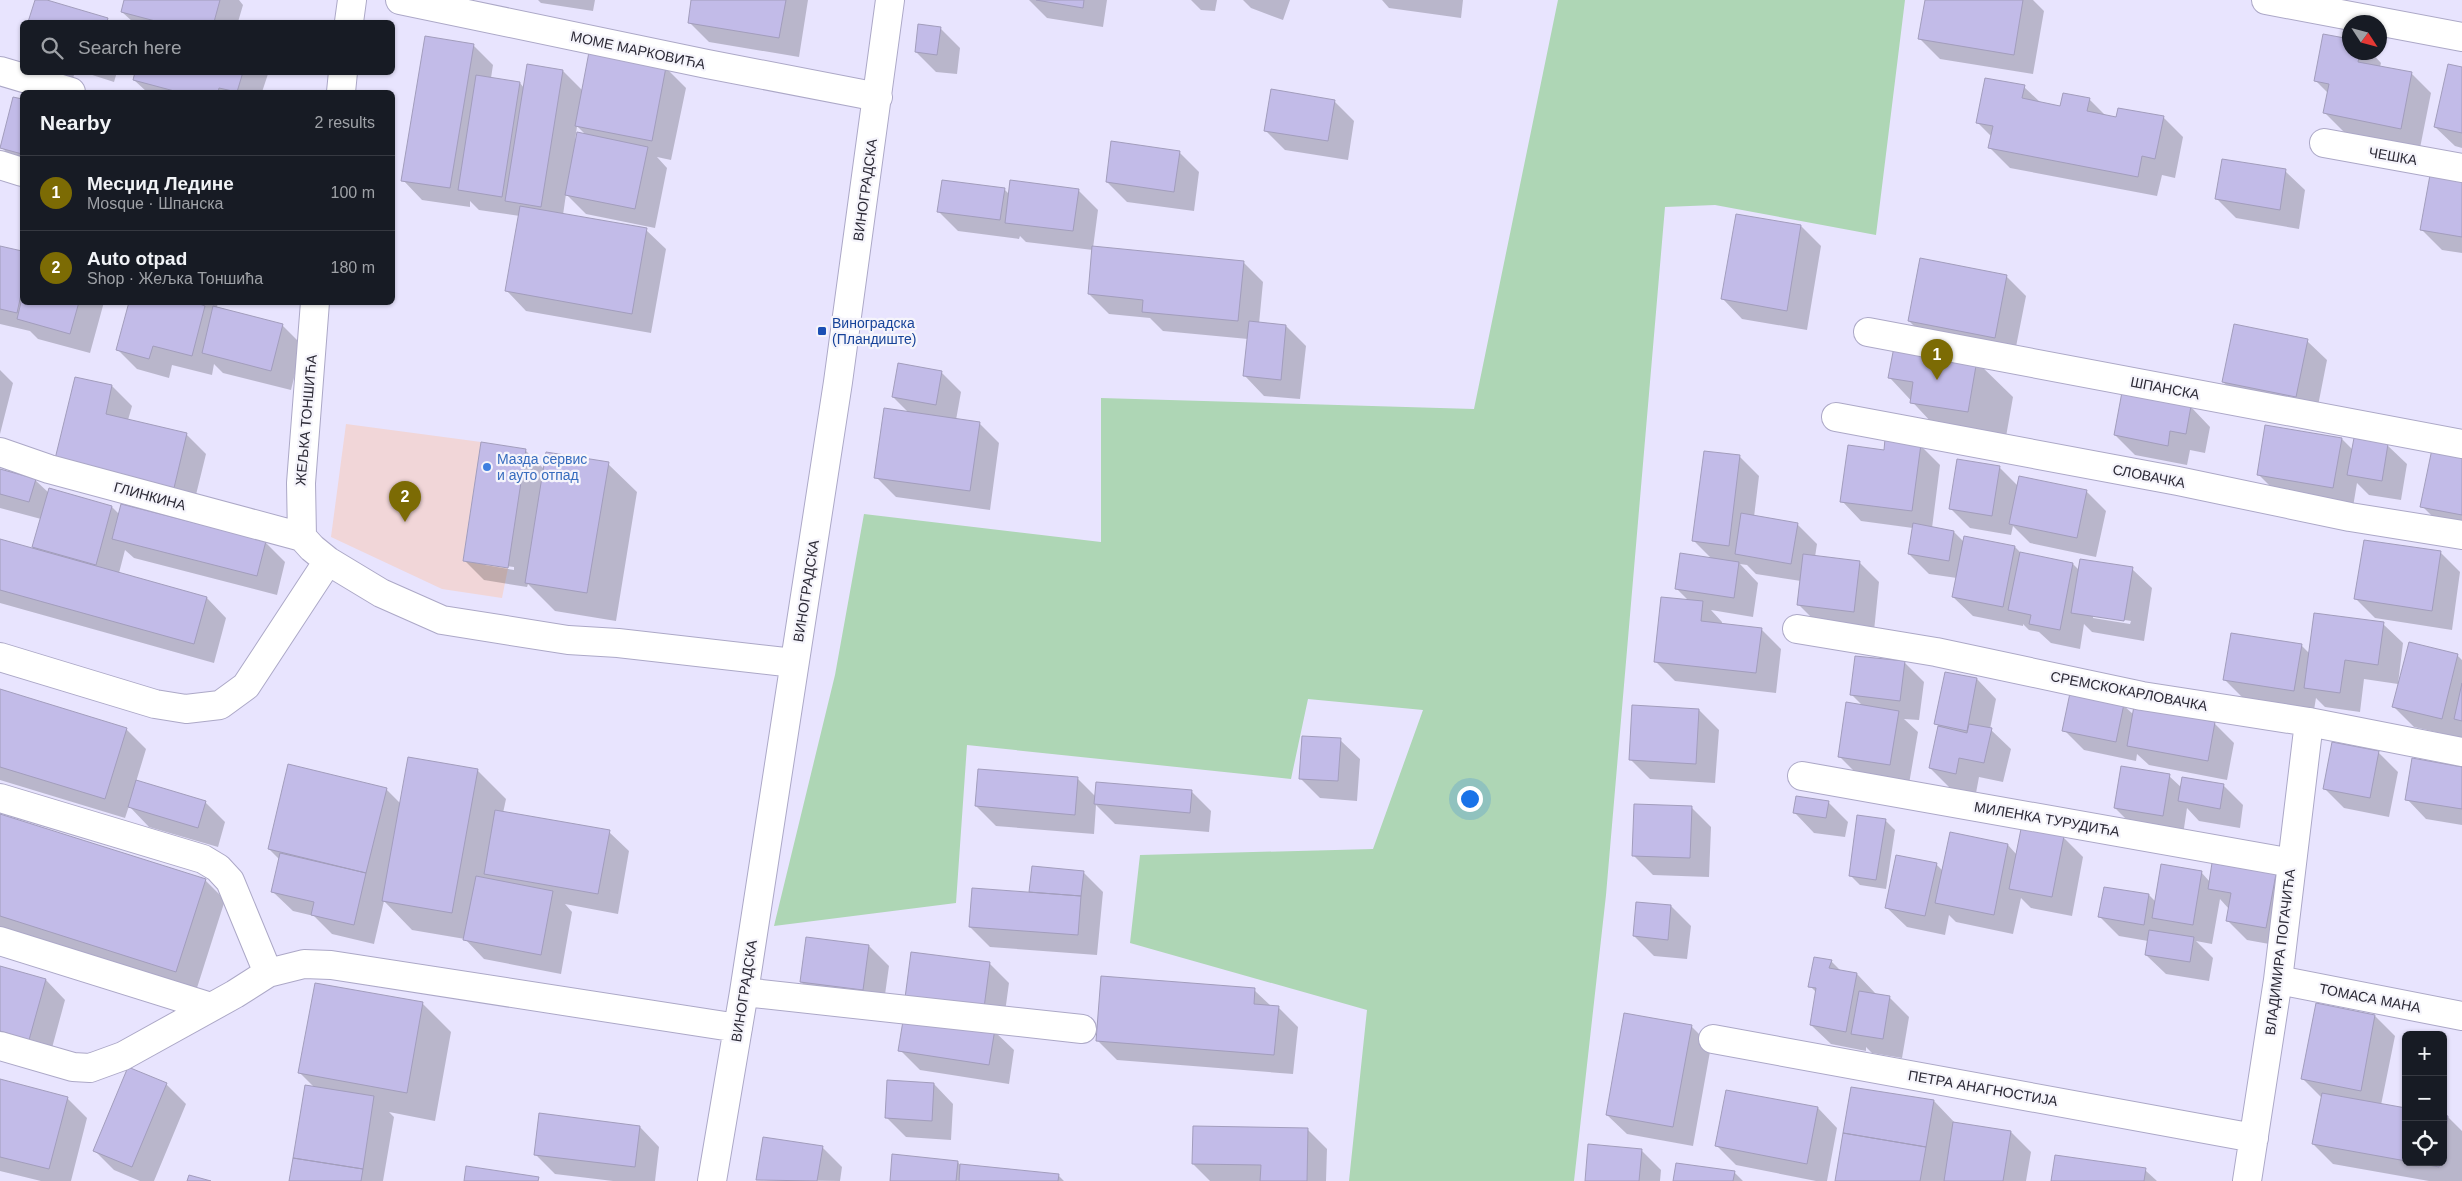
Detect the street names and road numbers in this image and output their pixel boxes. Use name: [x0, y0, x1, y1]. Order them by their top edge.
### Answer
street label: МОМЕ МАРКОВИЋА: [569, 28, 707, 72]
street label: ВИНОГРАДСКА: [850, 137, 880, 242]
street label: ЧЕШКА: [2367, 144, 2419, 168]
street label: ЖЕЉКА ТОНШИЋА: [292, 353, 320, 486]
street label: ШПАНСКА: [2129, 373, 2202, 403]
street label: СЛОВАЧКА: [2111, 461, 2187, 491]
street label: ГЛИНКИНА: [112, 479, 188, 513]
street label: ВИНОГРАДСКА: [790, 538, 822, 643]
street label: СРЕМСКОКАРЛОВАЧКА: [2049, 668, 2209, 714]
street label: МИЛЕНКА ТУРУДИЋА: [1973, 798, 2122, 840]
street label: ВЛАДИМИРА ПОГАЧИЋА: [2262, 867, 2298, 1036]
street label: ВИНОГРАДСКА: [728, 938, 760, 1043]
street label: ТОМАСА МАНА: [2318, 980, 2423, 1016]
street label: ПЕТРА АНАГНОСТИЈА: [1907, 1067, 2060, 1109]

